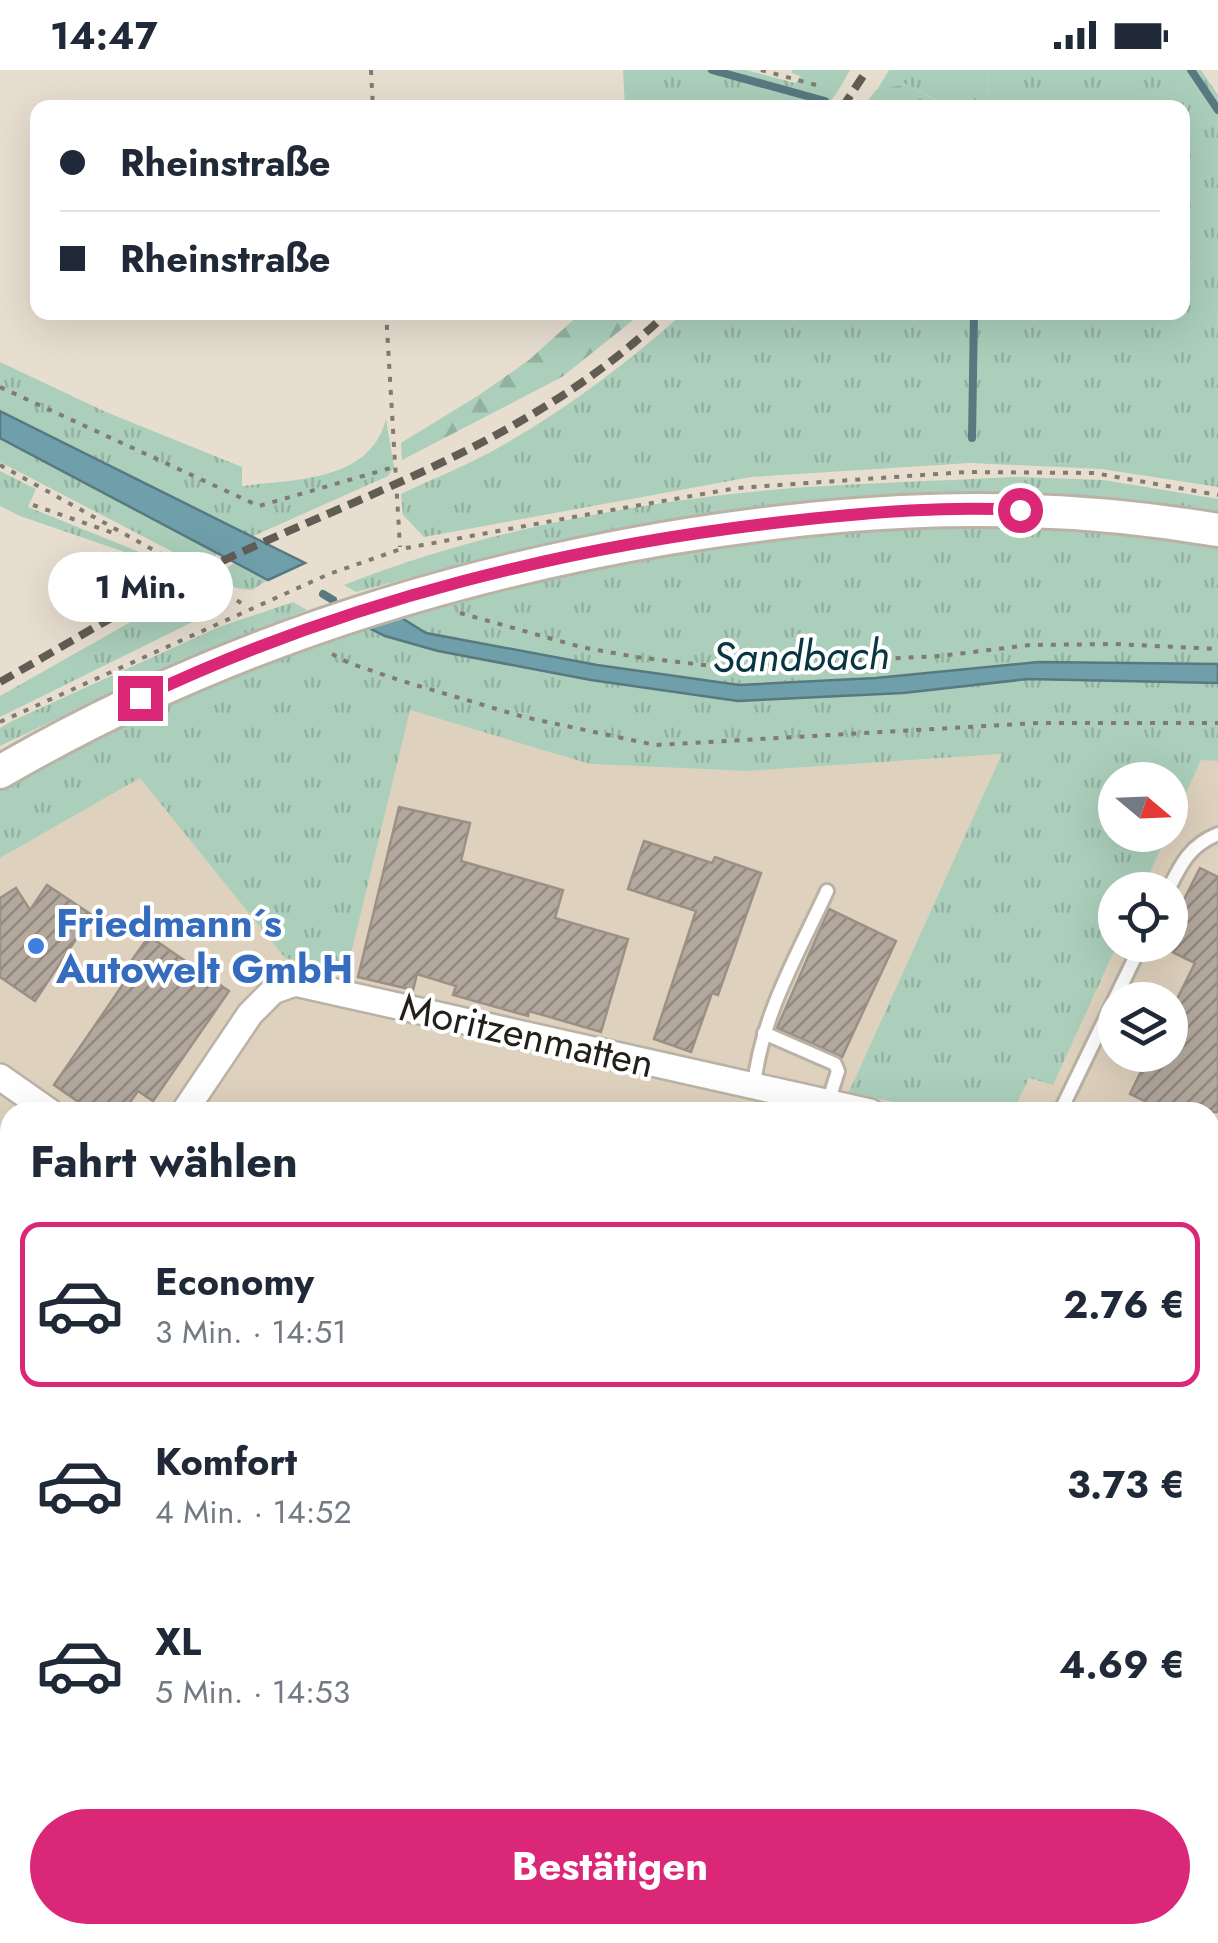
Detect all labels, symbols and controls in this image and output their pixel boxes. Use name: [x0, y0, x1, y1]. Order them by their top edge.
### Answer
text: 14:47: [50, 8, 158, 63]
text: Rheinstraße: [120, 135, 331, 190]
text: Rheinstraße: [120, 231, 331, 286]
route start: [998, 488, 1043, 533]
callout: 1 Min.: [48, 553, 232, 623]
text: 1 Min.: [95, 564, 186, 610]
water label: Sandbach: [712, 624, 890, 688]
route end: [118, 676, 163, 721]
north arrow: [1098, 762, 1188, 852]
map controls: [1098, 762, 1188, 1072]
button: locate: [1098, 872, 1188, 962]
place label: Friedmann´s Autowelt GmbH: [55, 894, 353, 998]
marker: Friedmann´s Autowelt GmbH: [25, 935, 47, 957]
street label: Moritzenmatten: [394, 978, 660, 1092]
button: layers: [1098, 982, 1188, 1072]
text: Fahrt wählen: [30, 1129, 298, 1194]
text: Economy: [155, 1254, 314, 1309]
icon: car: [35, 1260, 125, 1350]
text: 2.76 €: [1063, 1277, 1185, 1332]
text: 3 Min. · 14:51: [155, 1309, 347, 1355]
text: Komfort: [155, 1434, 297, 1489]
icon: car: [35, 1440, 125, 1530]
text: 3.73 €: [1067, 1457, 1185, 1512]
text: 4 Min. · 14:52: [155, 1489, 352, 1535]
text: XL: [155, 1614, 201, 1669]
icon: car: [35, 1620, 125, 1710]
text: 4.69 €: [1059, 1637, 1185, 1692]
text: 5 Min. · 14:53: [155, 1669, 350, 1715]
button: Bestätigen: [30, 1809, 1190, 1924]

